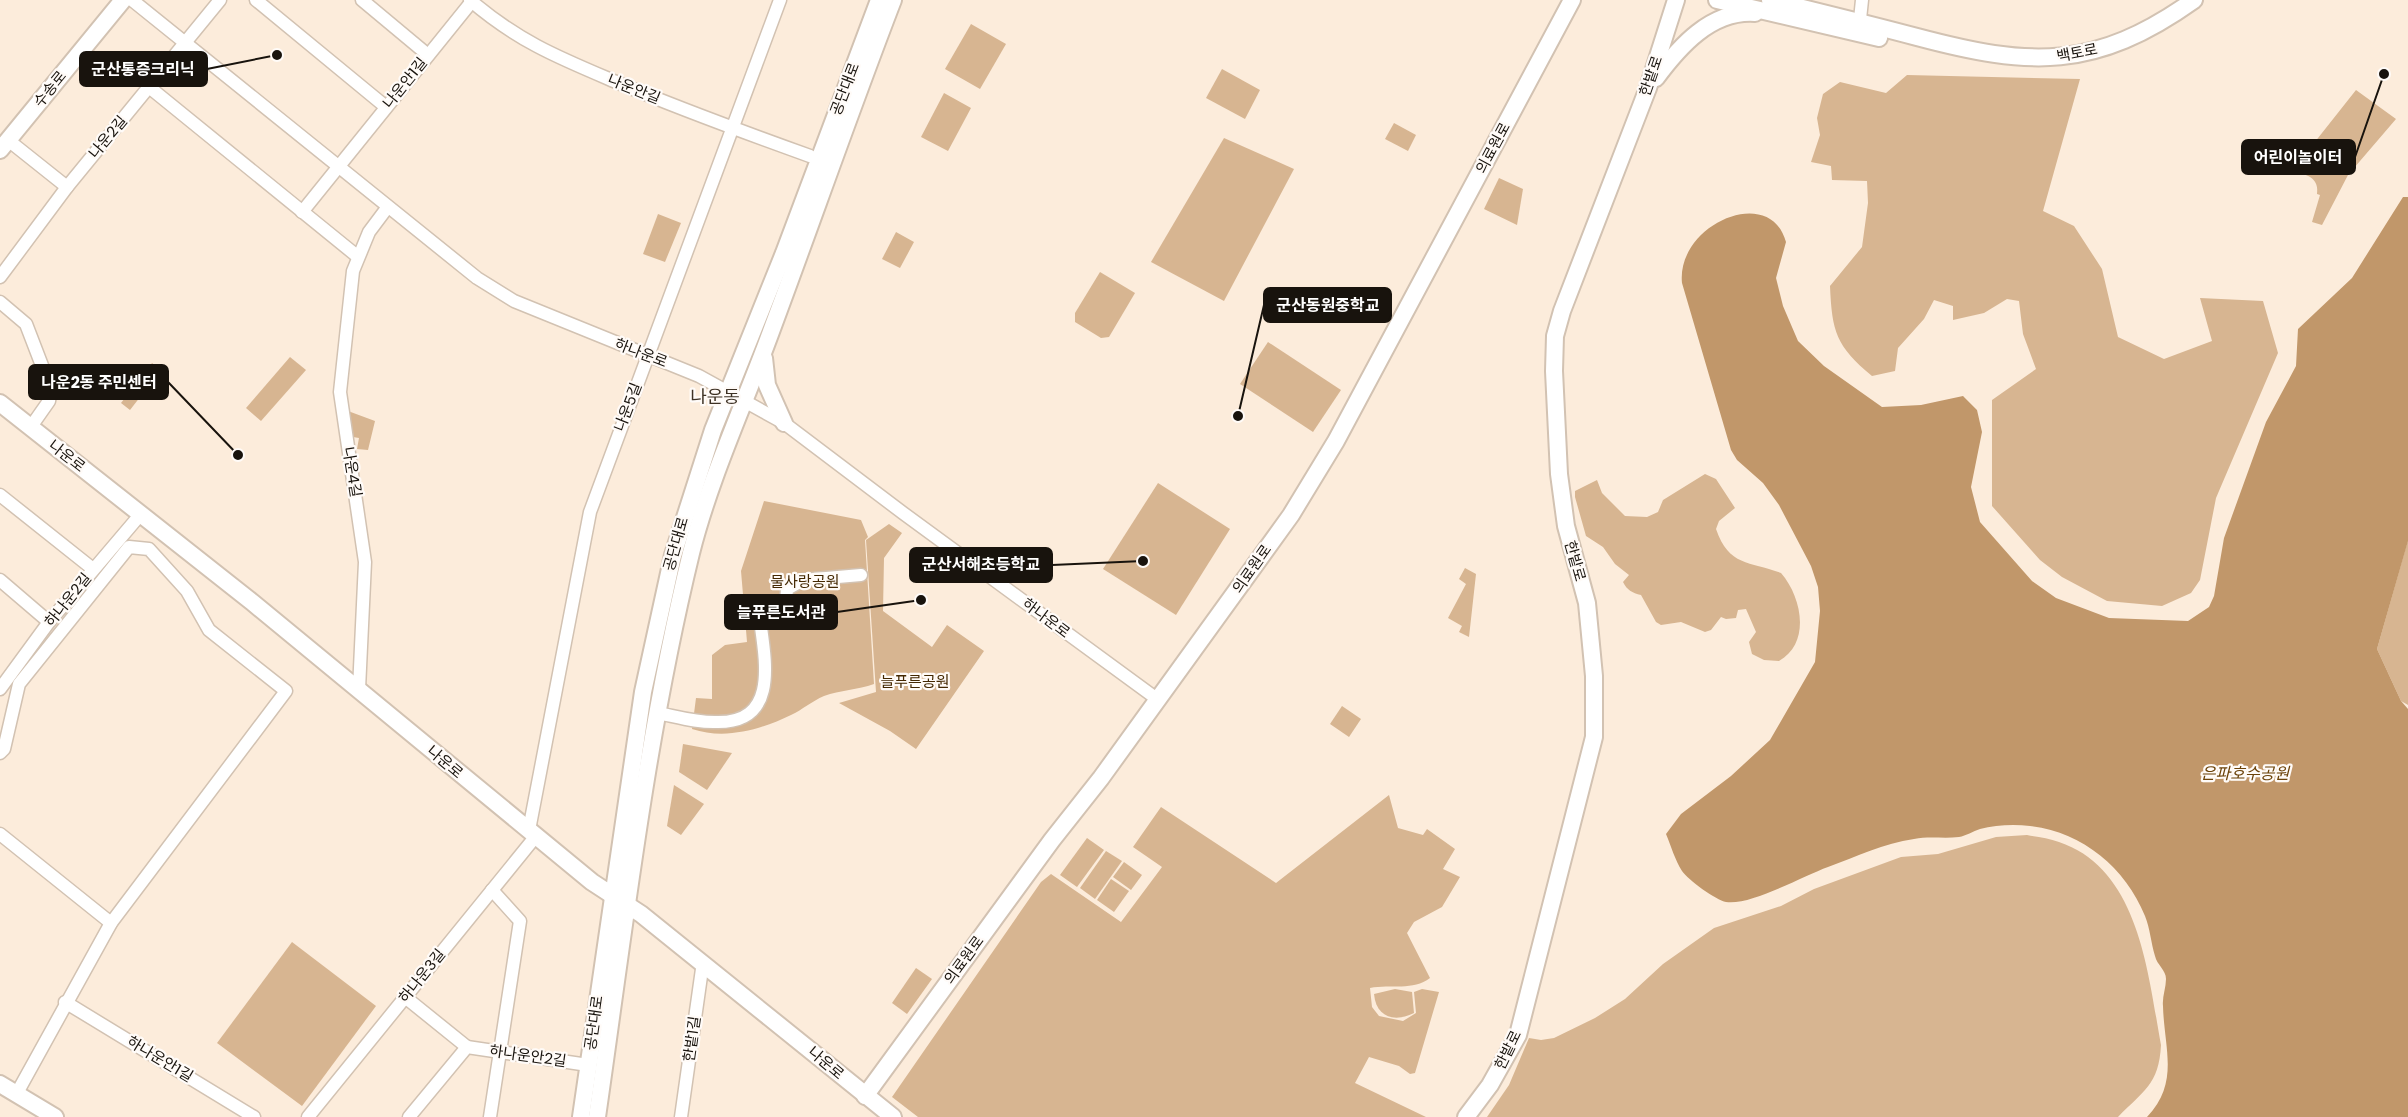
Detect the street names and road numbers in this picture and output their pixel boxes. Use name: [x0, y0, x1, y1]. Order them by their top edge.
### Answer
street label: 백토로: [2055, 38, 2099, 67]
street label: 나운안1길: [378, 53, 432, 113]
street label: 한밭로: [1634, 53, 1667, 99]
street label: 공단대로: [825, 59, 864, 118]
street label: 수송로: [28, 66, 71, 111]
street label: 나운안길: [605, 68, 664, 109]
street label: 나운2길: [83, 111, 132, 163]
street label: 의료원로: [1470, 118, 1515, 177]
street label: 하나운로: [612, 333, 671, 372]
street label: 나운5길: [609, 379, 646, 434]
street label: 나운로: [45, 435, 90, 477]
street label: 나운4길: [338, 445, 367, 499]
street label: 공단대로: [658, 514, 693, 573]
street label: 한밭로: [1560, 538, 1591, 584]
street label: 의료원로: [1227, 540, 1276, 597]
street label: 하나운2길: [39, 568, 96, 631]
street label: 하나운로: [1018, 593, 1075, 643]
street label: 나운로: [423, 740, 468, 783]
street label: 의료원로: [939, 931, 988, 988]
street label: 하나운3길: [393, 944, 450, 1007]
street label: 공단대로: [579, 994, 608, 1052]
street label: 한밭1길: [678, 1015, 705, 1063]
street label: 한밭로: [1489, 1027, 1526, 1073]
street label: 하나운안1길: [123, 1031, 197, 1087]
street label: 하나운안2길: [488, 1040, 568, 1071]
street label: 나운로: [804, 1041, 849, 1084]

